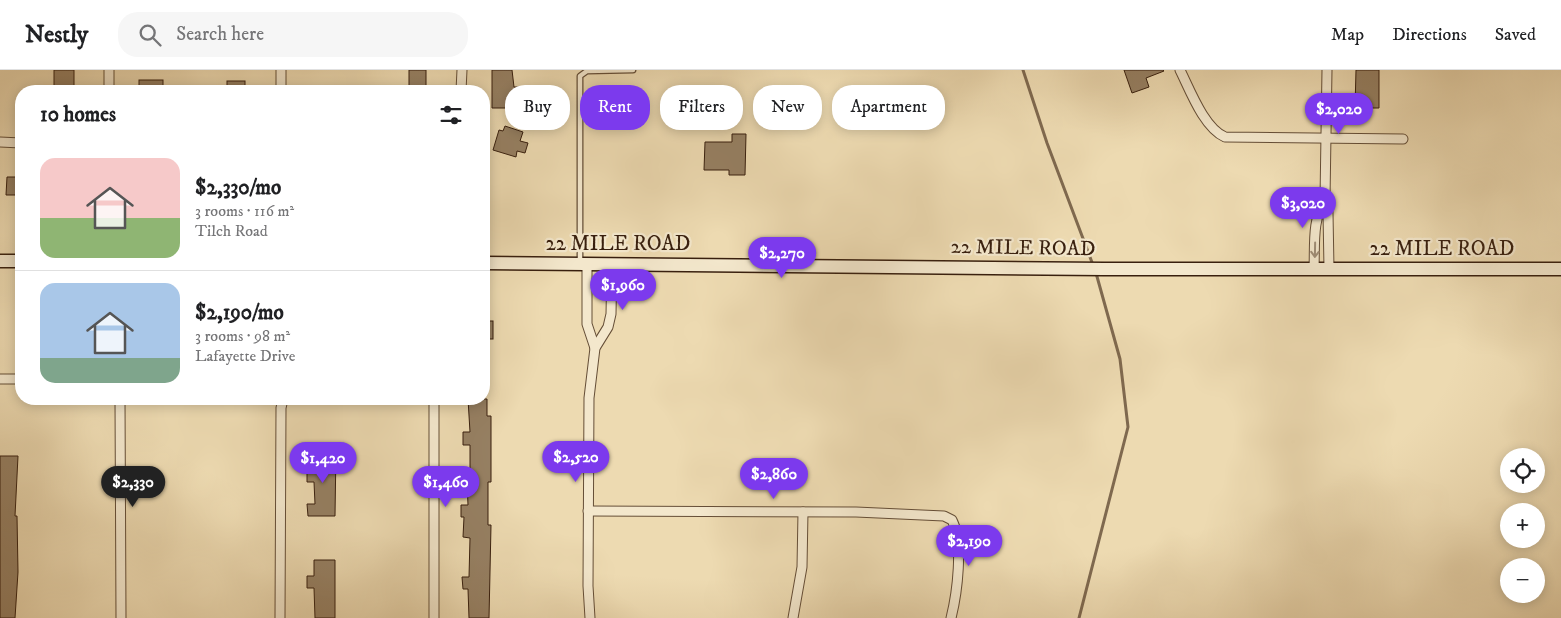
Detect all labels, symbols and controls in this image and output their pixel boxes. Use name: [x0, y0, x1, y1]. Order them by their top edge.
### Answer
search box: [118, 12, 468, 57]
text: Nestly: [25, 20, 88, 50]
icon: search: [136, 21, 164, 49]
text: Search here: [176, 23, 264, 46]
text: Map: [1331, 24, 1364, 46]
text: Directions: [1392, 24, 1467, 46]
text: Saved: [1495, 24, 1536, 46]
chip: Buy: [505, 85, 570, 130]
chip: Rent: [580, 85, 650, 130]
chip: Filters: [660, 85, 743, 130]
chip: New: [753, 85, 822, 130]
chip: Apartment: [832, 85, 945, 130]
pin: $2,020: [1298, 92, 1380, 135]
text: $2,020: [1316, 99, 1362, 119]
icon: filters: [437, 101, 465, 129]
text: 10 homes: [40, 102, 116, 128]
text: $2,330/mo: [195, 175, 281, 201]
icon: home: [80, 178, 140, 238]
pin: $3,020: [1262, 186, 1344, 229]
text: $3,020: [1281, 193, 1325, 213]
text: 3 rooms · 116 m²: [195, 201, 294, 221]
text: Tilch Road: [195, 221, 268, 241]
street label: 22 MILE ROAD: [545, 231, 691, 257]
street label: 22 MILE ROAD: [950, 234, 1096, 262]
pin: $2,270: [741, 236, 823, 279]
street label: 22 MILE ROAD: [1369, 236, 1515, 262]
one-way arrow: [1310, 242, 1319, 258]
text: $2,270: [759, 243, 805, 263]
pin: $1,960: [582, 268, 664, 311]
text: $1,960: [601, 275, 645, 295]
text: $2,190/mo: [195, 300, 284, 326]
icon: home: [80, 303, 140, 363]
text: 3 rooms · 98 m²: [195, 326, 290, 346]
text: Lafayette Drive: [195, 346, 295, 366]
pin: $2,520: [535, 440, 617, 483]
pin: $1,420: [282, 442, 364, 484]
text: $2,520: [553, 447, 599, 467]
text: $1,420: [301, 448, 345, 468]
map controls: [1500, 448, 1545, 603]
button: locate: [1500, 448, 1545, 493]
pin: $2,860: [733, 458, 815, 500]
text: $2,860: [751, 464, 797, 484]
pin: $2,330: [92, 466, 174, 508]
pin: $1,460: [405, 466, 487, 508]
text: $2,330: [112, 472, 154, 492]
text: $1,460: [423, 472, 469, 492]
button: +: [1500, 503, 1545, 548]
pin: $2,190: [928, 524, 1010, 567]
text: $2,190: [947, 531, 991, 551]
button: −: [1500, 558, 1545, 603]

